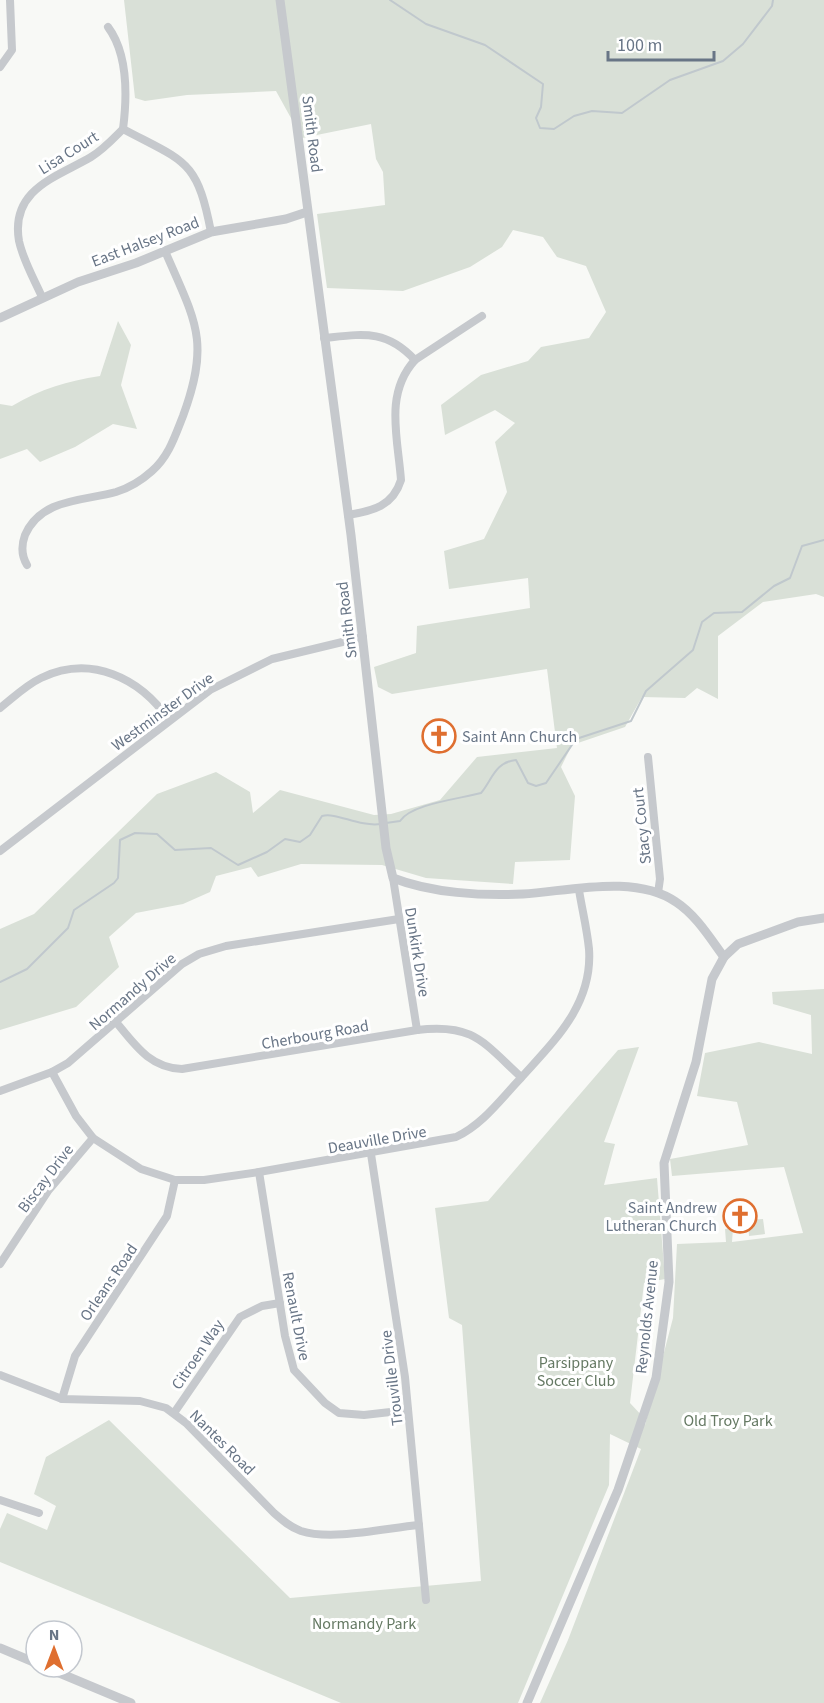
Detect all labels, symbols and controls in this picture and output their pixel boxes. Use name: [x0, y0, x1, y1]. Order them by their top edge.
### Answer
scale bar: [608, 24, 714, 62]
text: 100 m: [617, 33, 662, 58]
street label: Smith Road: [296, 94, 328, 174]
street label: Lisa Court: [34, 125, 103, 180]
street label: East Halsey Road: [88, 211, 202, 273]
street label: Smith Road: [331, 580, 363, 660]
street label: Westminster Drive: [107, 667, 218, 756]
church icon: Saint Ann Church: [421, 718, 457, 754]
place label: Saint Ann Church: [462, 726, 577, 748]
street label: Stacy Court: [627, 786, 657, 865]
street label: Dunkirk Drive: [399, 906, 435, 999]
street label: Normandy Drive: [84, 948, 181, 1036]
street label: Cherbourg Road: [260, 1015, 371, 1055]
street label: Deauville Drive: [326, 1120, 428, 1159]
street label: Biscay Drive: [13, 1140, 79, 1217]
place label: Saint Andrew Lutheran Church: [606, 1197, 717, 1237]
church icon: Saint Andrew Lutheran Church: [722, 1198, 758, 1234]
street label: Orleans Road: [75, 1240, 143, 1326]
street label: Reynolds Avenue: [630, 1259, 664, 1375]
street label: Renault Drive: [277, 1270, 315, 1362]
street label: Citroen Way: [166, 1315, 230, 1394]
street label: Trouville Drive: [375, 1329, 409, 1427]
park label: Parsippany Soccer Club: [537, 1352, 615, 1392]
street label: Nantes Road: [185, 1405, 260, 1480]
park label: Old Troy Park: [683, 1410, 773, 1432]
park label: Normandy Park: [312, 1613, 416, 1635]
north arrow: [24, 1619, 84, 1679]
text: N: [49, 1624, 59, 1646]

